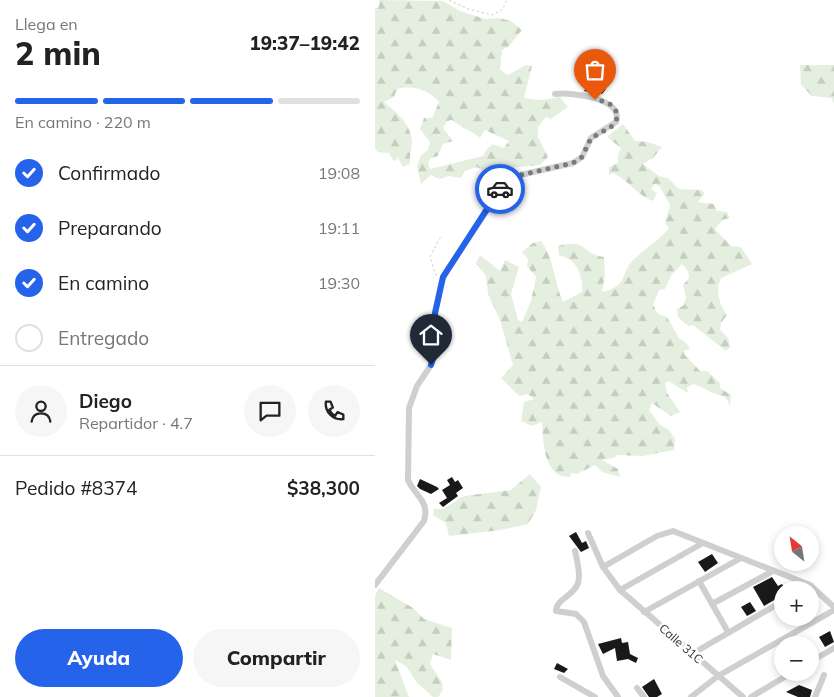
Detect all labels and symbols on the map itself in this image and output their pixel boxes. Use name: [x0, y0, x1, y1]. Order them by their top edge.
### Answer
pin: [574, 49, 616, 100]
courier: [475, 164, 525, 214]
pin: [410, 314, 452, 365]
north arrow: [774, 526, 819, 571]
street label: Calle 31C: [656, 621, 706, 667]

